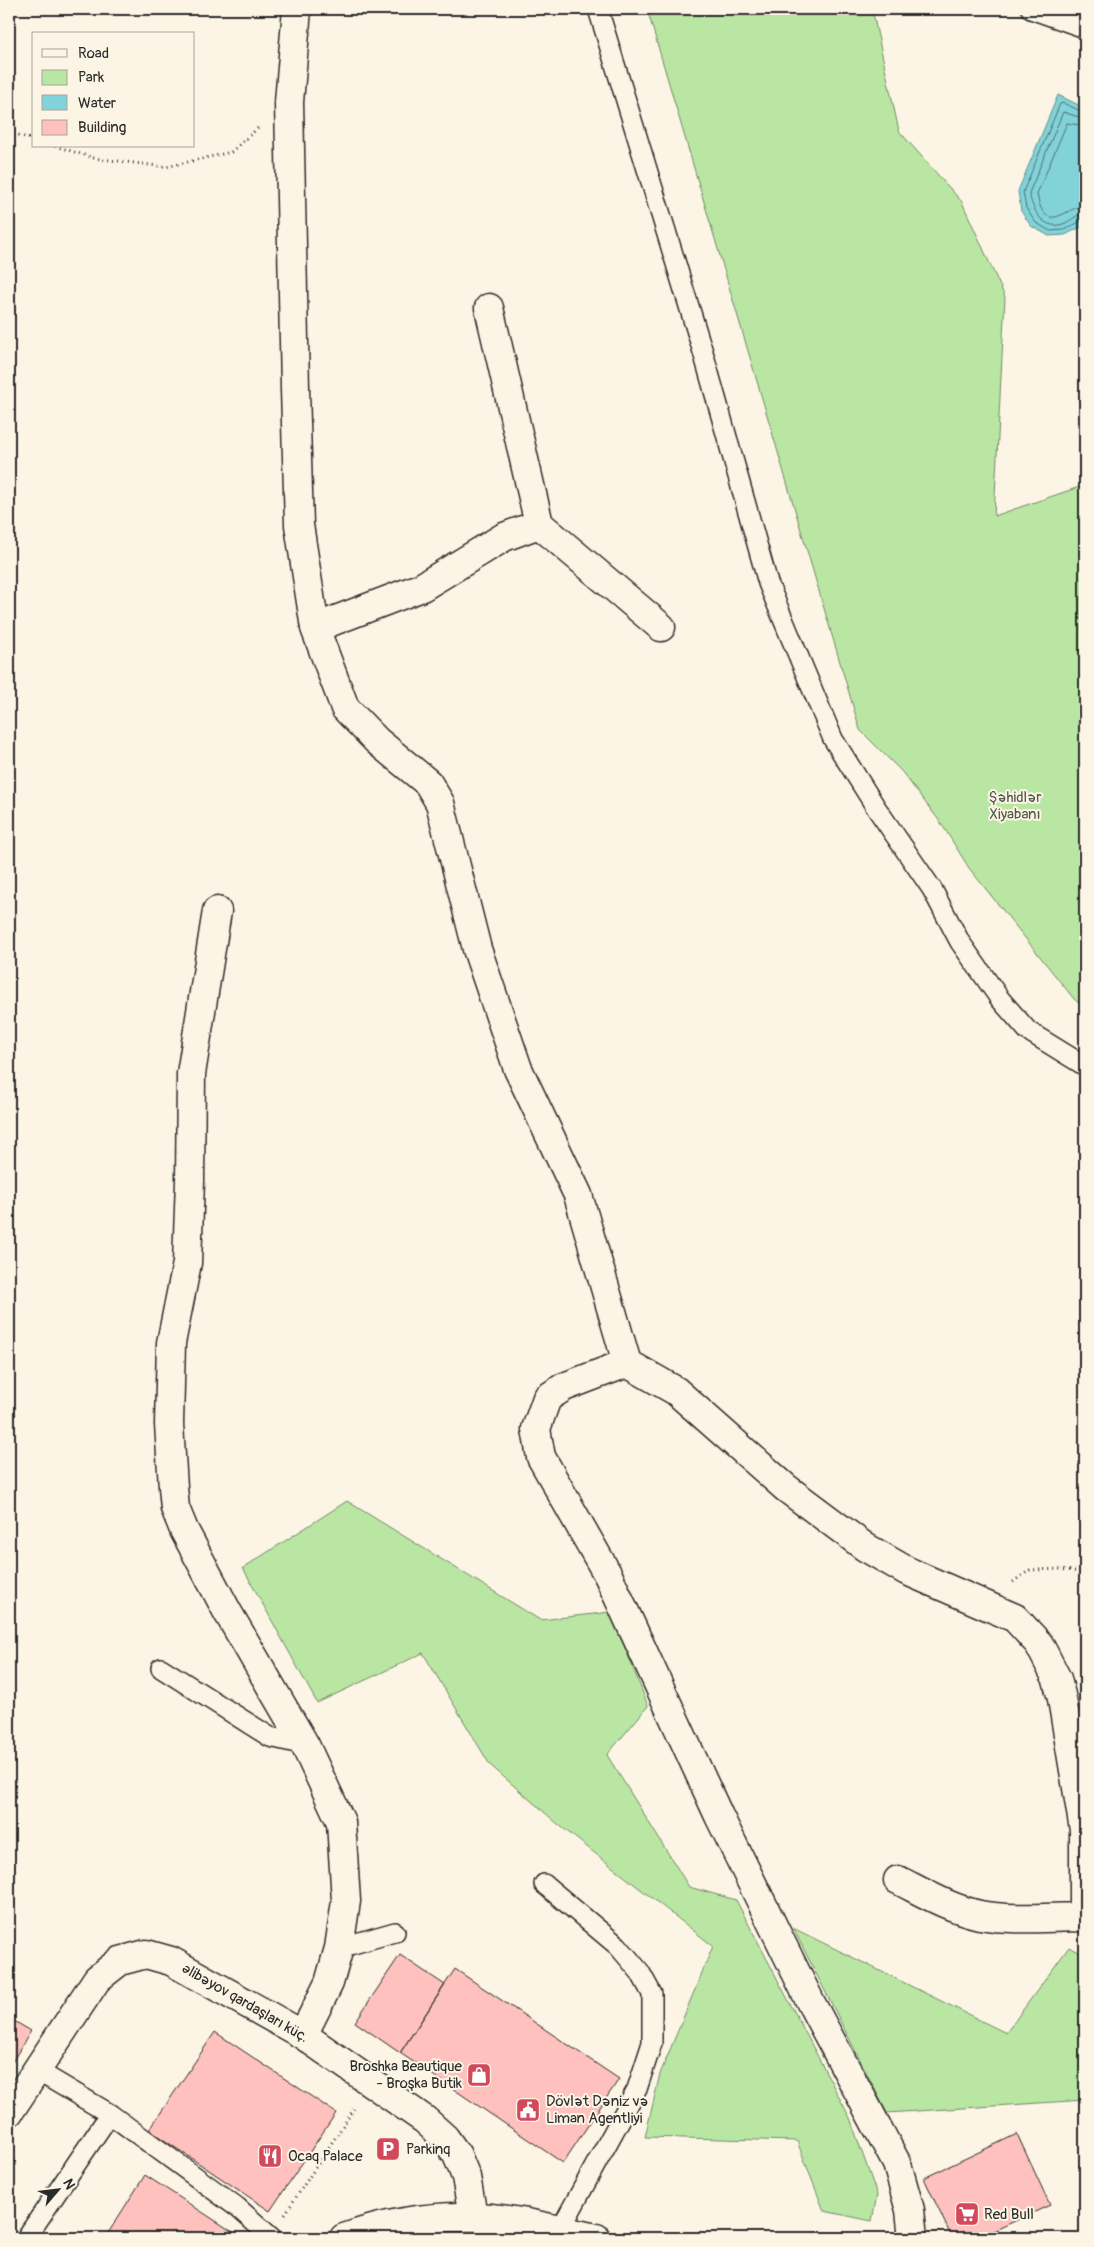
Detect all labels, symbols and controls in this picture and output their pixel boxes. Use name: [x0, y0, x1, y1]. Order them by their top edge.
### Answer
legend: [32, 32, 195, 148]
text: Road: [78, 44, 109, 63]
text: Park: [78, 68, 105, 87]
text: Water: [78, 94, 117, 113]
text: Building: [78, 118, 126, 137]
park label: Şəhidlər Xiyabanı: [988, 788, 1042, 824]
street label: Əlibəyov qardaşları küç.: [178, 1959, 312, 2047]
place label: Broshka Beautique - Broşka Butik: [349, 2057, 463, 2093]
shop icon: Broshka Beautique - Broşka Butik: [466, 2062, 492, 2088]
place label: Dövlət Dəniz və Liman Agentliyi: [546, 2092, 649, 2128]
public building icon: Dövlət Dəniz və Liman Agentliyi: [515, 2097, 541, 2123]
parking icon: Parkinq: [375, 2136, 401, 2162]
place label: Parkinq: [406, 2140, 450, 2159]
restaurant icon: Ocaq Palace: [257, 2143, 283, 2169]
place label: Ocaq Palace: [288, 2147, 363, 2166]
north arrow: [32, 2164, 82, 2214]
text: N: [59, 2176, 79, 2192]
supermarket icon: Red Bull: [954, 2201, 980, 2227]
place label: Red Bull: [984, 2205, 1034, 2224]

